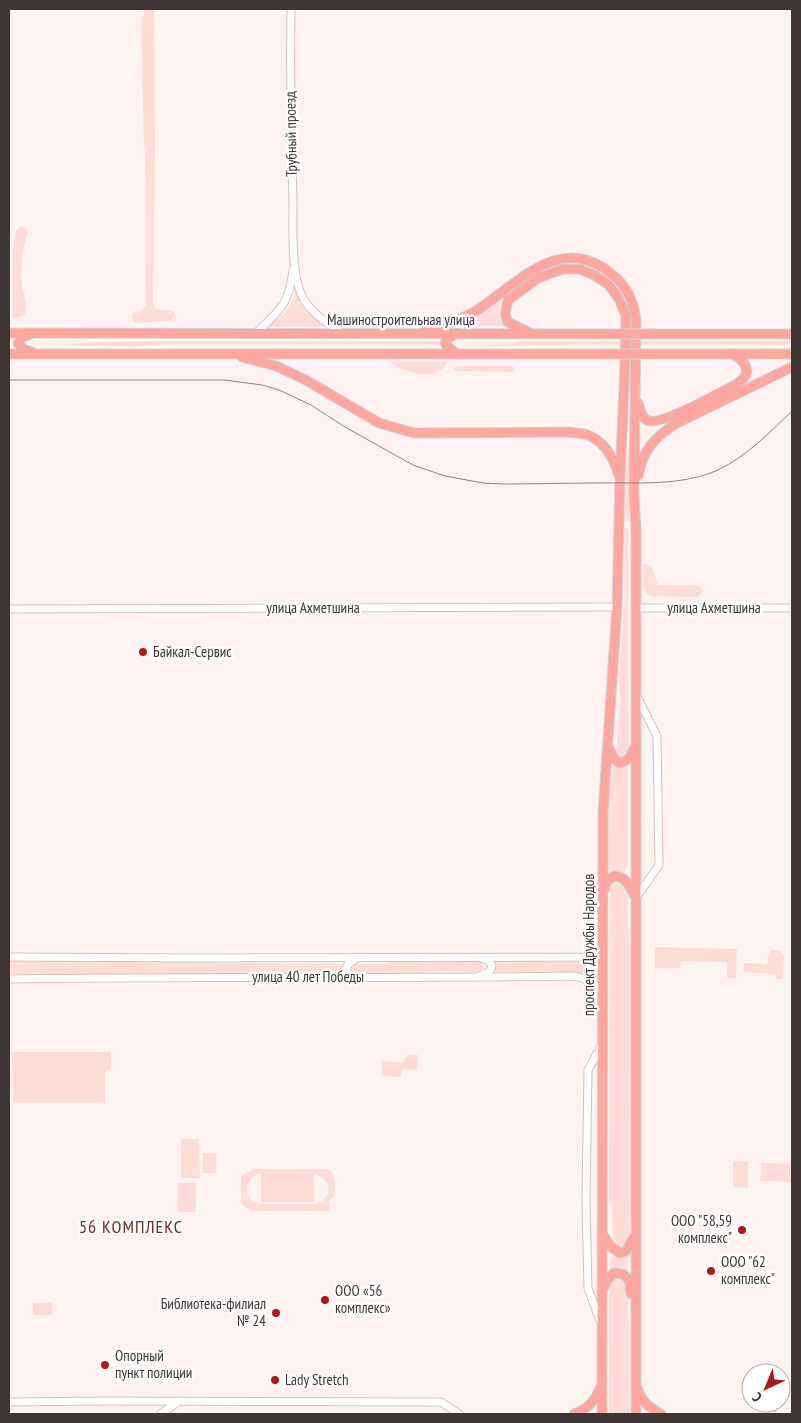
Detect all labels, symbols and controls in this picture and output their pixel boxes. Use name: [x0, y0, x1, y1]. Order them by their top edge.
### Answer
street label: Трубный проезд: [280, 91, 301, 177]
street label: Машиностроительная улица: [327, 310, 475, 329]
street label: улица Ахметшина: [266, 598, 360, 617]
street label: улица Ахметшина: [667, 598, 761, 617]
place label: Байкал-Сервис: [153, 642, 232, 661]
marker: Байкал-Сервис: [137, 646, 149, 658]
street label: проспект Дружбы Народов: [579, 874, 598, 1016]
street label: улица 40 лет Победы: [252, 967, 364, 986]
place label: ООО "58,59 комплекс": [671, 1211, 732, 1247]
district label: 56 КОМПЛЕКС: [79, 1215, 183, 1238]
marker: ООО "58,59 комплекс": [736, 1224, 748, 1236]
place label: ООО "62 комплекс": [721, 1252, 775, 1288]
marker: ООО "62 комплекс": [705, 1265, 717, 1277]
place label: ООО «56 комплекс»: [335, 1281, 391, 1317]
place label: Библиотека-филиал № 24: [161, 1294, 266, 1330]
marker: ООО «56 комплекс»: [319, 1294, 331, 1306]
marker: Библиотека-филиал № 24: [270, 1307, 282, 1319]
place label: Опорный пункт полиции: [115, 1346, 192, 1382]
marker: Опорный пункт полиции: [99, 1359, 111, 1371]
north arrow: [741, 1363, 791, 1413]
place label: Lady Stretch: [285, 1370, 349, 1389]
marker: Lady Stretch: [269, 1374, 281, 1386]
text: С: [748, 1388, 766, 1406]

